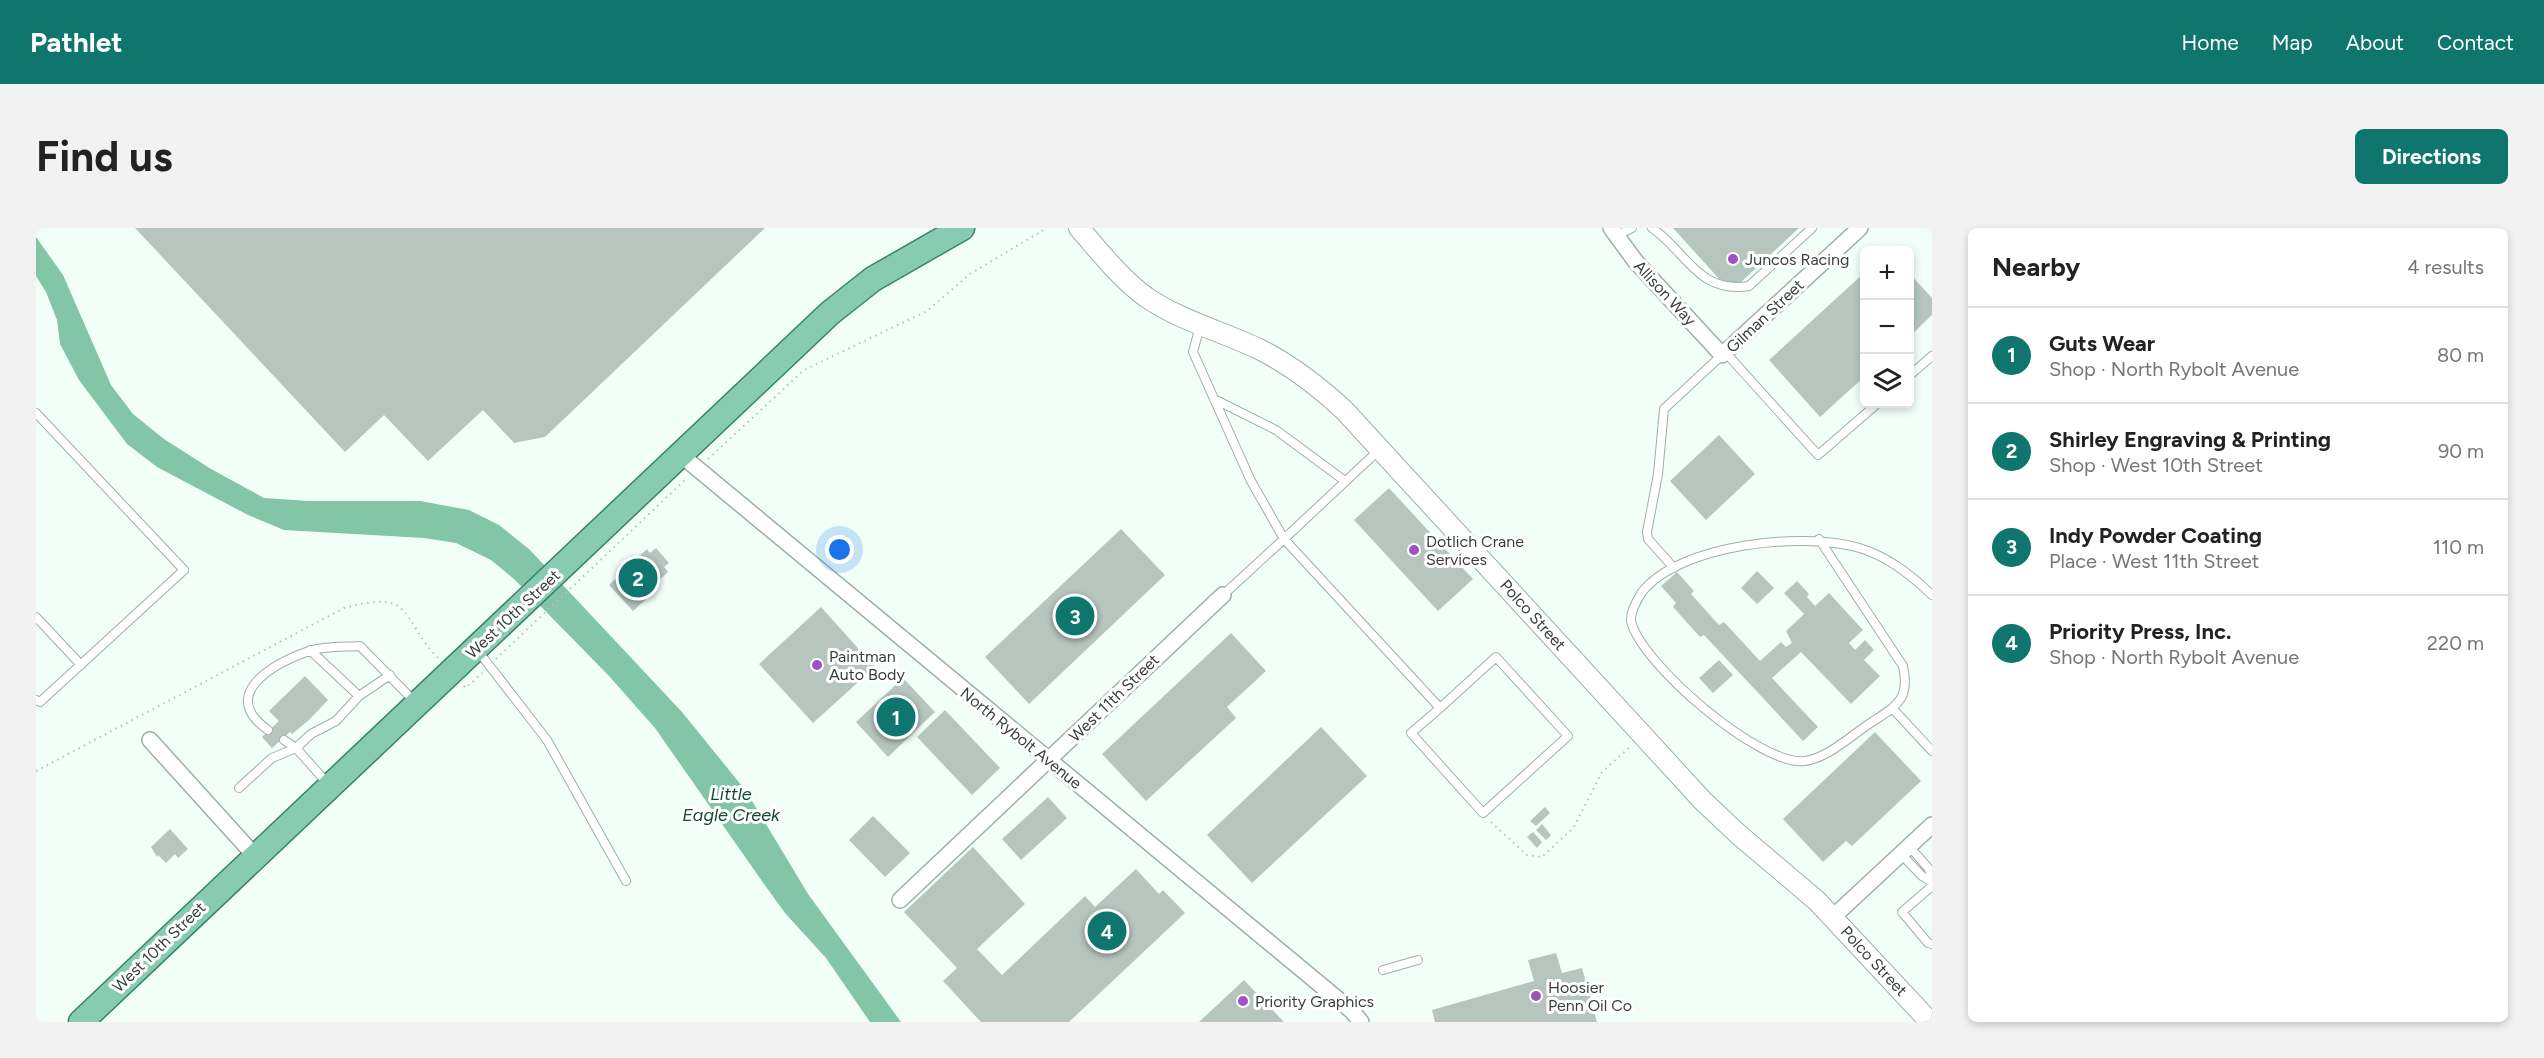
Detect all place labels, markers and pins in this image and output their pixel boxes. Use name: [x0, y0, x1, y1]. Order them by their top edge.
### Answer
place label: Juncos Racing: [1745, 250, 1849, 269]
marker: Juncos Racing: [1726, 252, 1740, 266]
place label: Dotlich Crane Services: [1426, 532, 1524, 569]
marker: Dotlich Crane Services: [1407, 543, 1421, 557]
pin: 2: [618, 556, 658, 600]
pin: 3: [1056, 594, 1094, 638]
place label: Paintman Auto Body: [829, 647, 905, 684]
marker: Paintman Auto Body: [810, 658, 824, 672]
pin: 1: [876, 694, 916, 740]
pin: 4: [1088, 908, 1126, 954]
place label: Hoosier Penn Oil Co: [1548, 978, 1632, 1015]
marker: Hoosier Penn Oil Co: [1529, 989, 1543, 1003]
place label: Priority Graphics: [1255, 992, 1374, 1011]
marker: Priority Graphics: [1236, 994, 1250, 1008]

